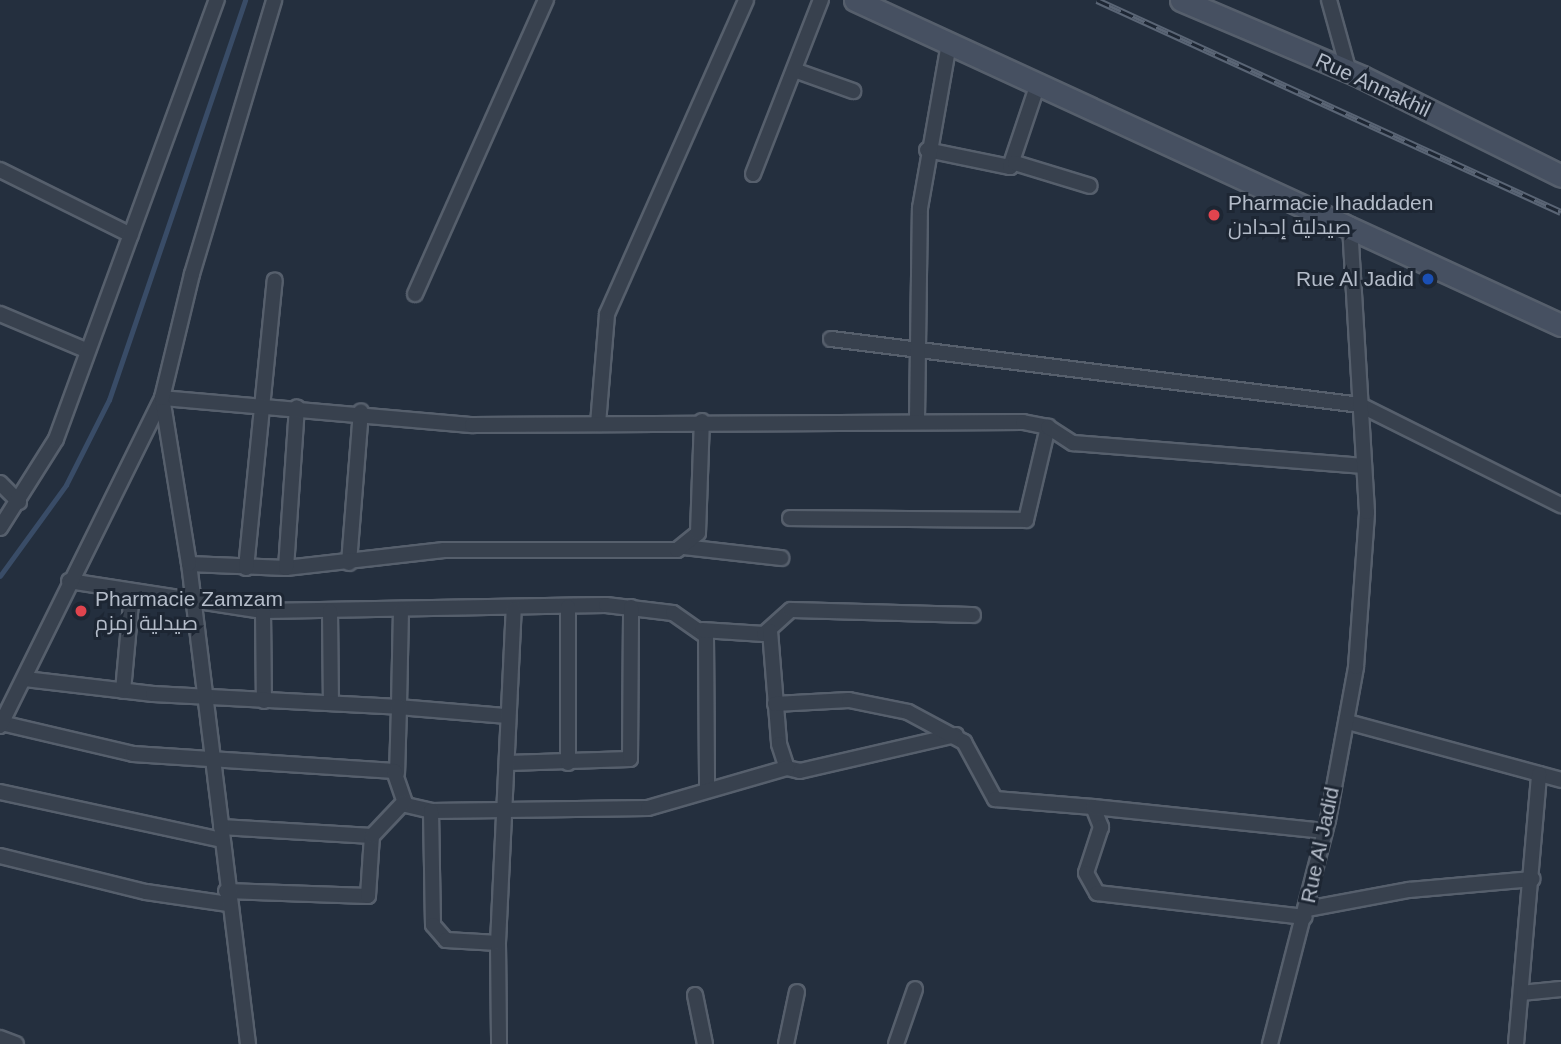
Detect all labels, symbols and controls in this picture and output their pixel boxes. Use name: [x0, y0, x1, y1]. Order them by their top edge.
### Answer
street label: Rue Annakhil: [1311, 47, 1435, 123]
place label: Pharmacie Ihaddaden صيدلية إحدادن: [1228, 190, 1433, 240]
marker: Pharmacie Ihaddaden صيدلية إحدادن: [1206, 207, 1222, 223]
place label: Rue Al Jadid: [1295, 266, 1414, 292]
marker: Rue Al Jadid: [1420, 271, 1436, 287]
place label: Pharmacie Zamzam صيدلية زمزم: [95, 586, 283, 636]
marker: Pharmacie Zamzam صيدلية زمزم: [73, 603, 89, 619]
street label: Rue Al Jadid: [1295, 784, 1345, 906]

